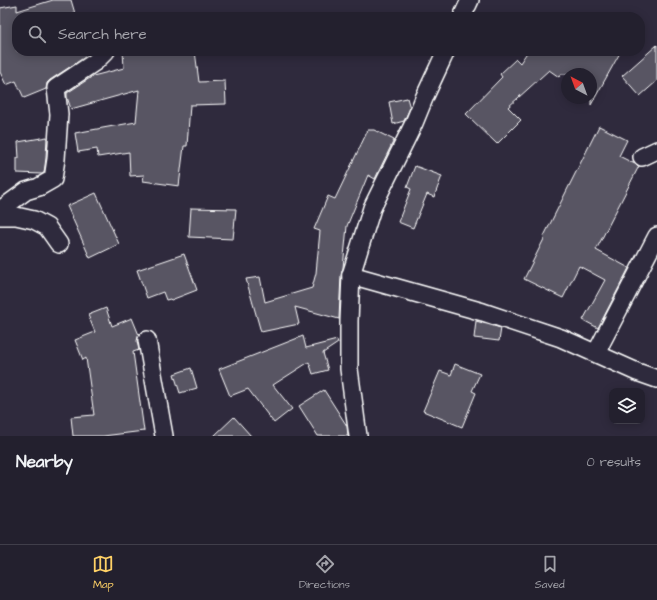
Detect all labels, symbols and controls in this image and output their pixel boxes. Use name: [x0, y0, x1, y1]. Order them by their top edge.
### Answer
search box: [12, 12, 645, 56]
icon: search: [26, 23, 48, 45]
text: Search here: [58, 24, 147, 45]
north arrow: [561, 68, 597, 104]
map controls: [609, 388, 645, 424]
button: layers: [609, 388, 645, 424]
text: Nearby: [16, 450, 73, 474]
text: 0 results: [586, 453, 641, 471]
tab: Map: [92, 553, 114, 592]
tab: Directions: [299, 553, 350, 592]
tab: Saved: [535, 553, 565, 592]

